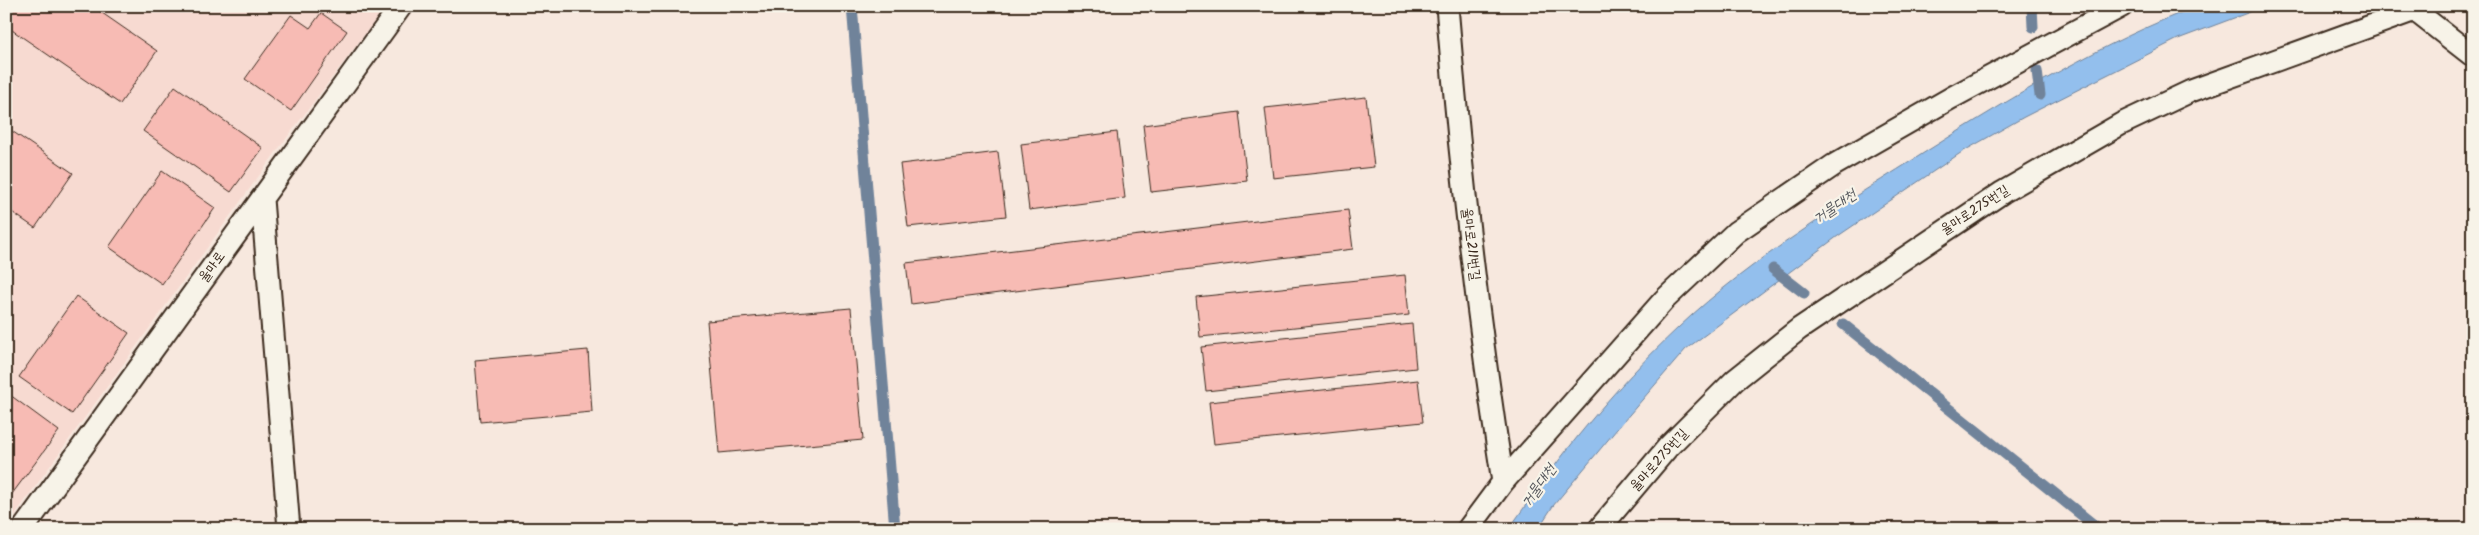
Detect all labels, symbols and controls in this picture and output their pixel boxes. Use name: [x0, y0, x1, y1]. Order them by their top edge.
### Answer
street label: 율마로275번길: [1936, 179, 2014, 241]
water label: 거물대천: [1808, 182, 1863, 230]
street label: 율마로211번길: [1456, 206, 1486, 282]
street label: 율마로: [193, 247, 231, 287]
street label: 율마로275번길: [1625, 423, 1694, 497]
water label: 거물대천: [1515, 458, 1564, 513]

